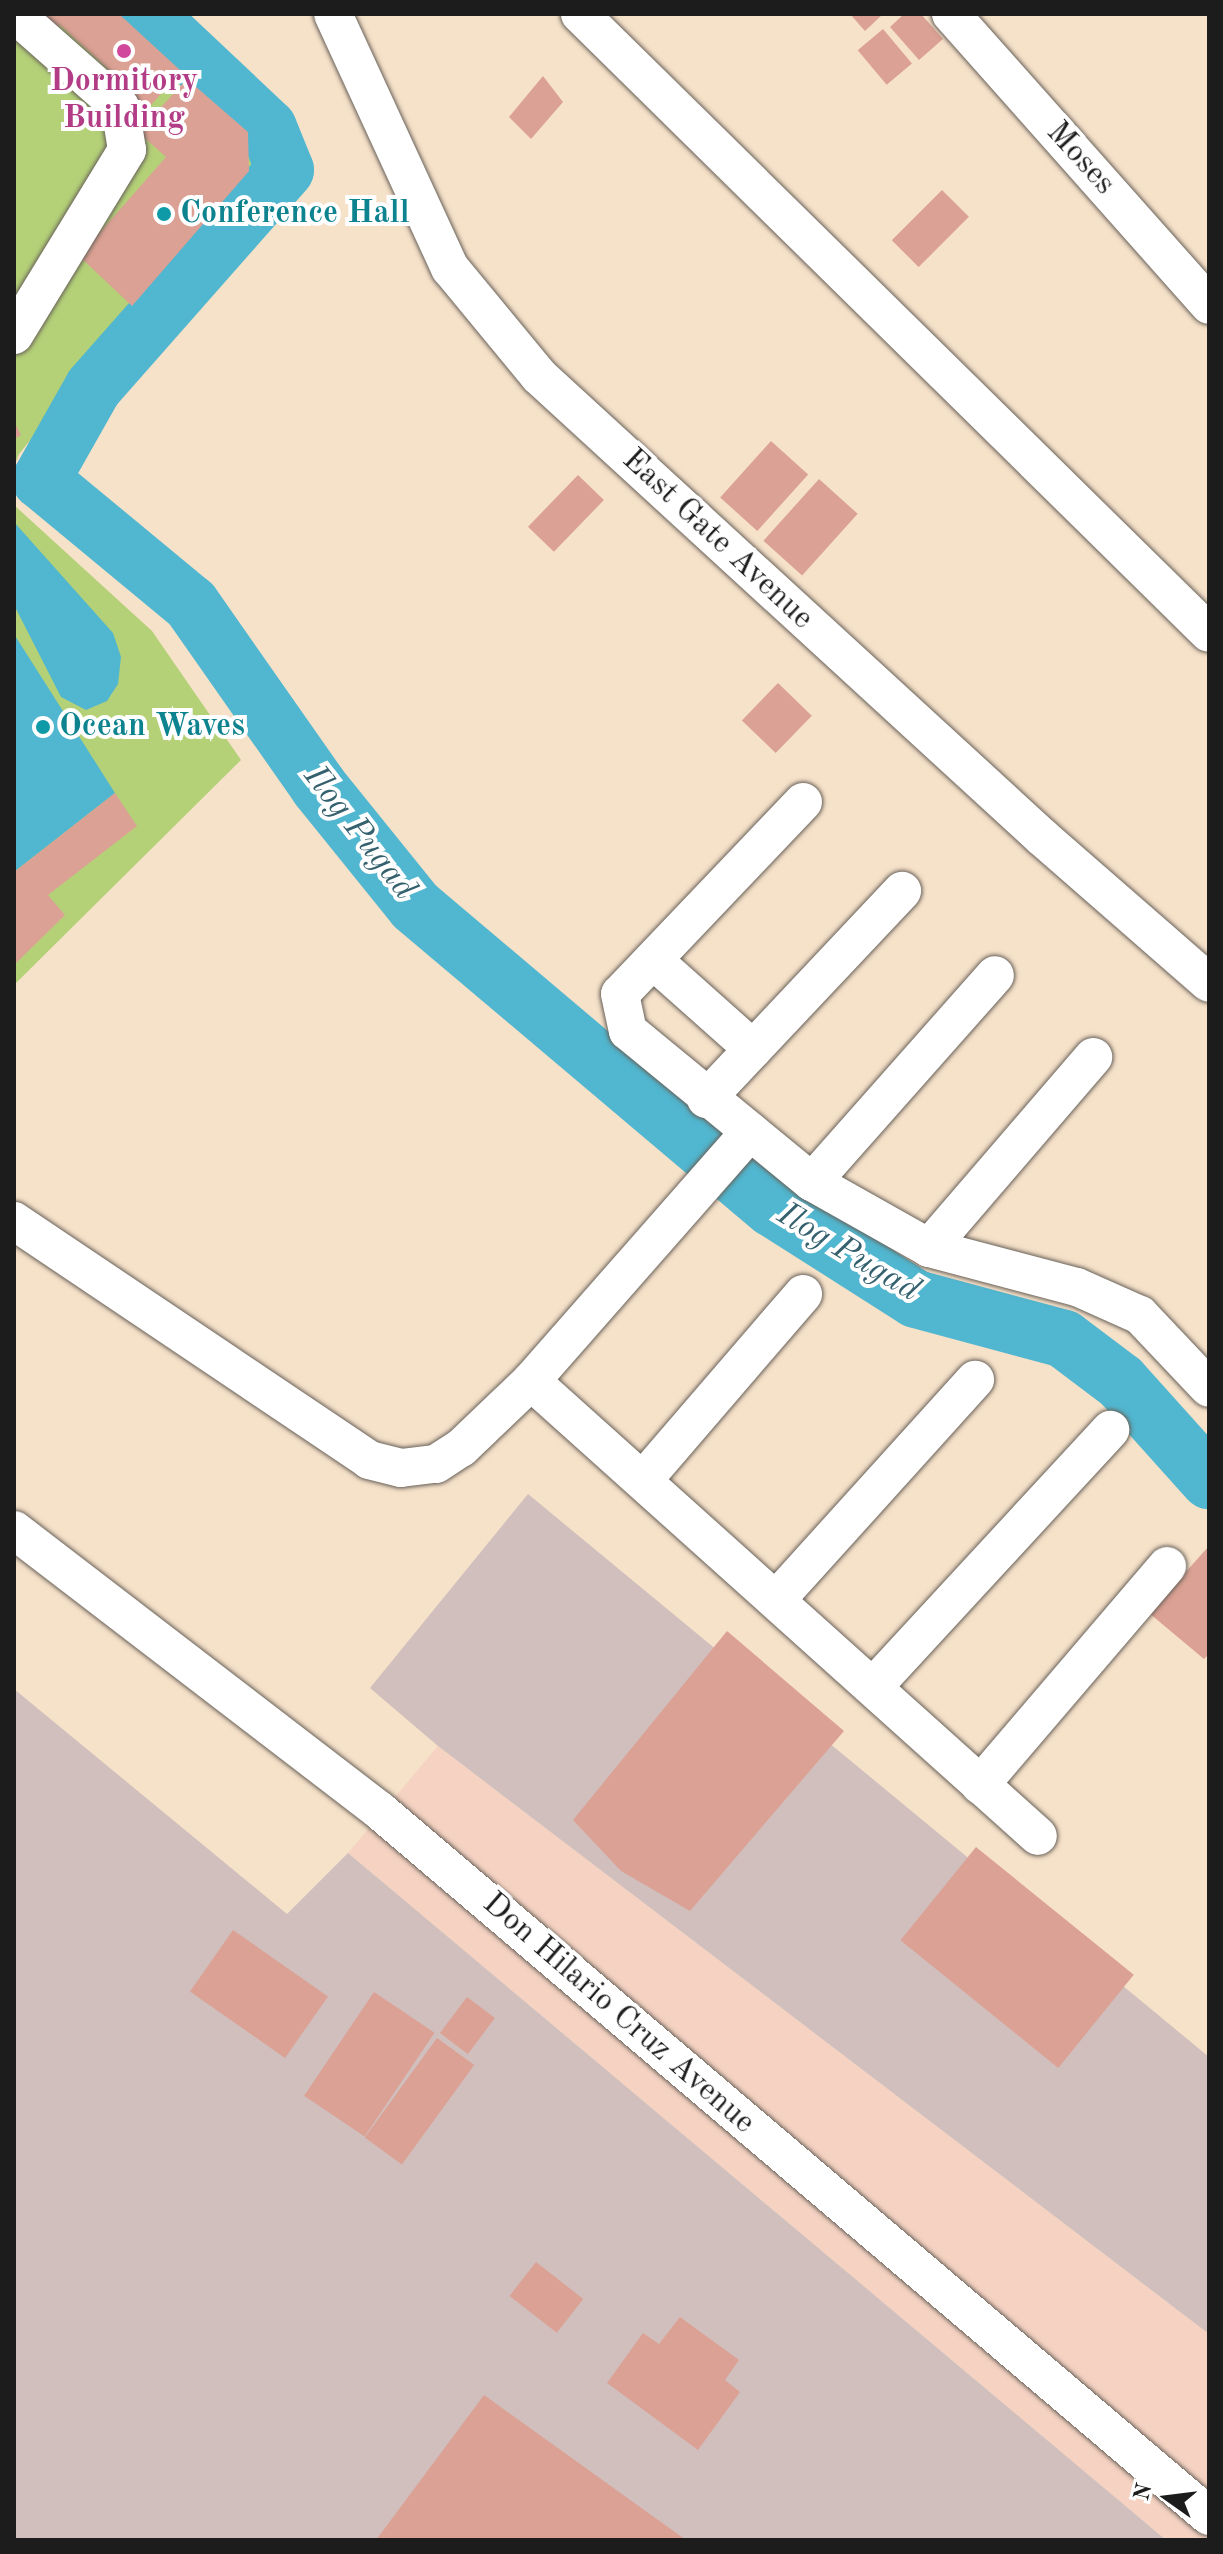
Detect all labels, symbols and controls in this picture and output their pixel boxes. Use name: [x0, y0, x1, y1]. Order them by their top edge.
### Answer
marker: Dormitory Building: [115, 42, 133, 60]
place label: Dormitory Building: [50, 64, 198, 139]
street label: Moses: [1037, 115, 1123, 203]
place label: Conference Hall: [180, 195, 410, 233]
marker: Conference Hall: [155, 205, 173, 223]
street label: East Gate Avenue: [613, 442, 821, 638]
place label: Ocean Waves: [59, 708, 245, 746]
marker: Ocean Waves: [34, 718, 52, 736]
water label: Ilog Pugad: [294, 758, 424, 908]
water label: Ilog Pugad: [769, 1195, 927, 1311]
street label: Don Hilario Cruz Avenue: [474, 1885, 762, 2143]
north arrow: [1127, 2458, 1207, 2538]
text: N: [1131, 2481, 1156, 2503]

